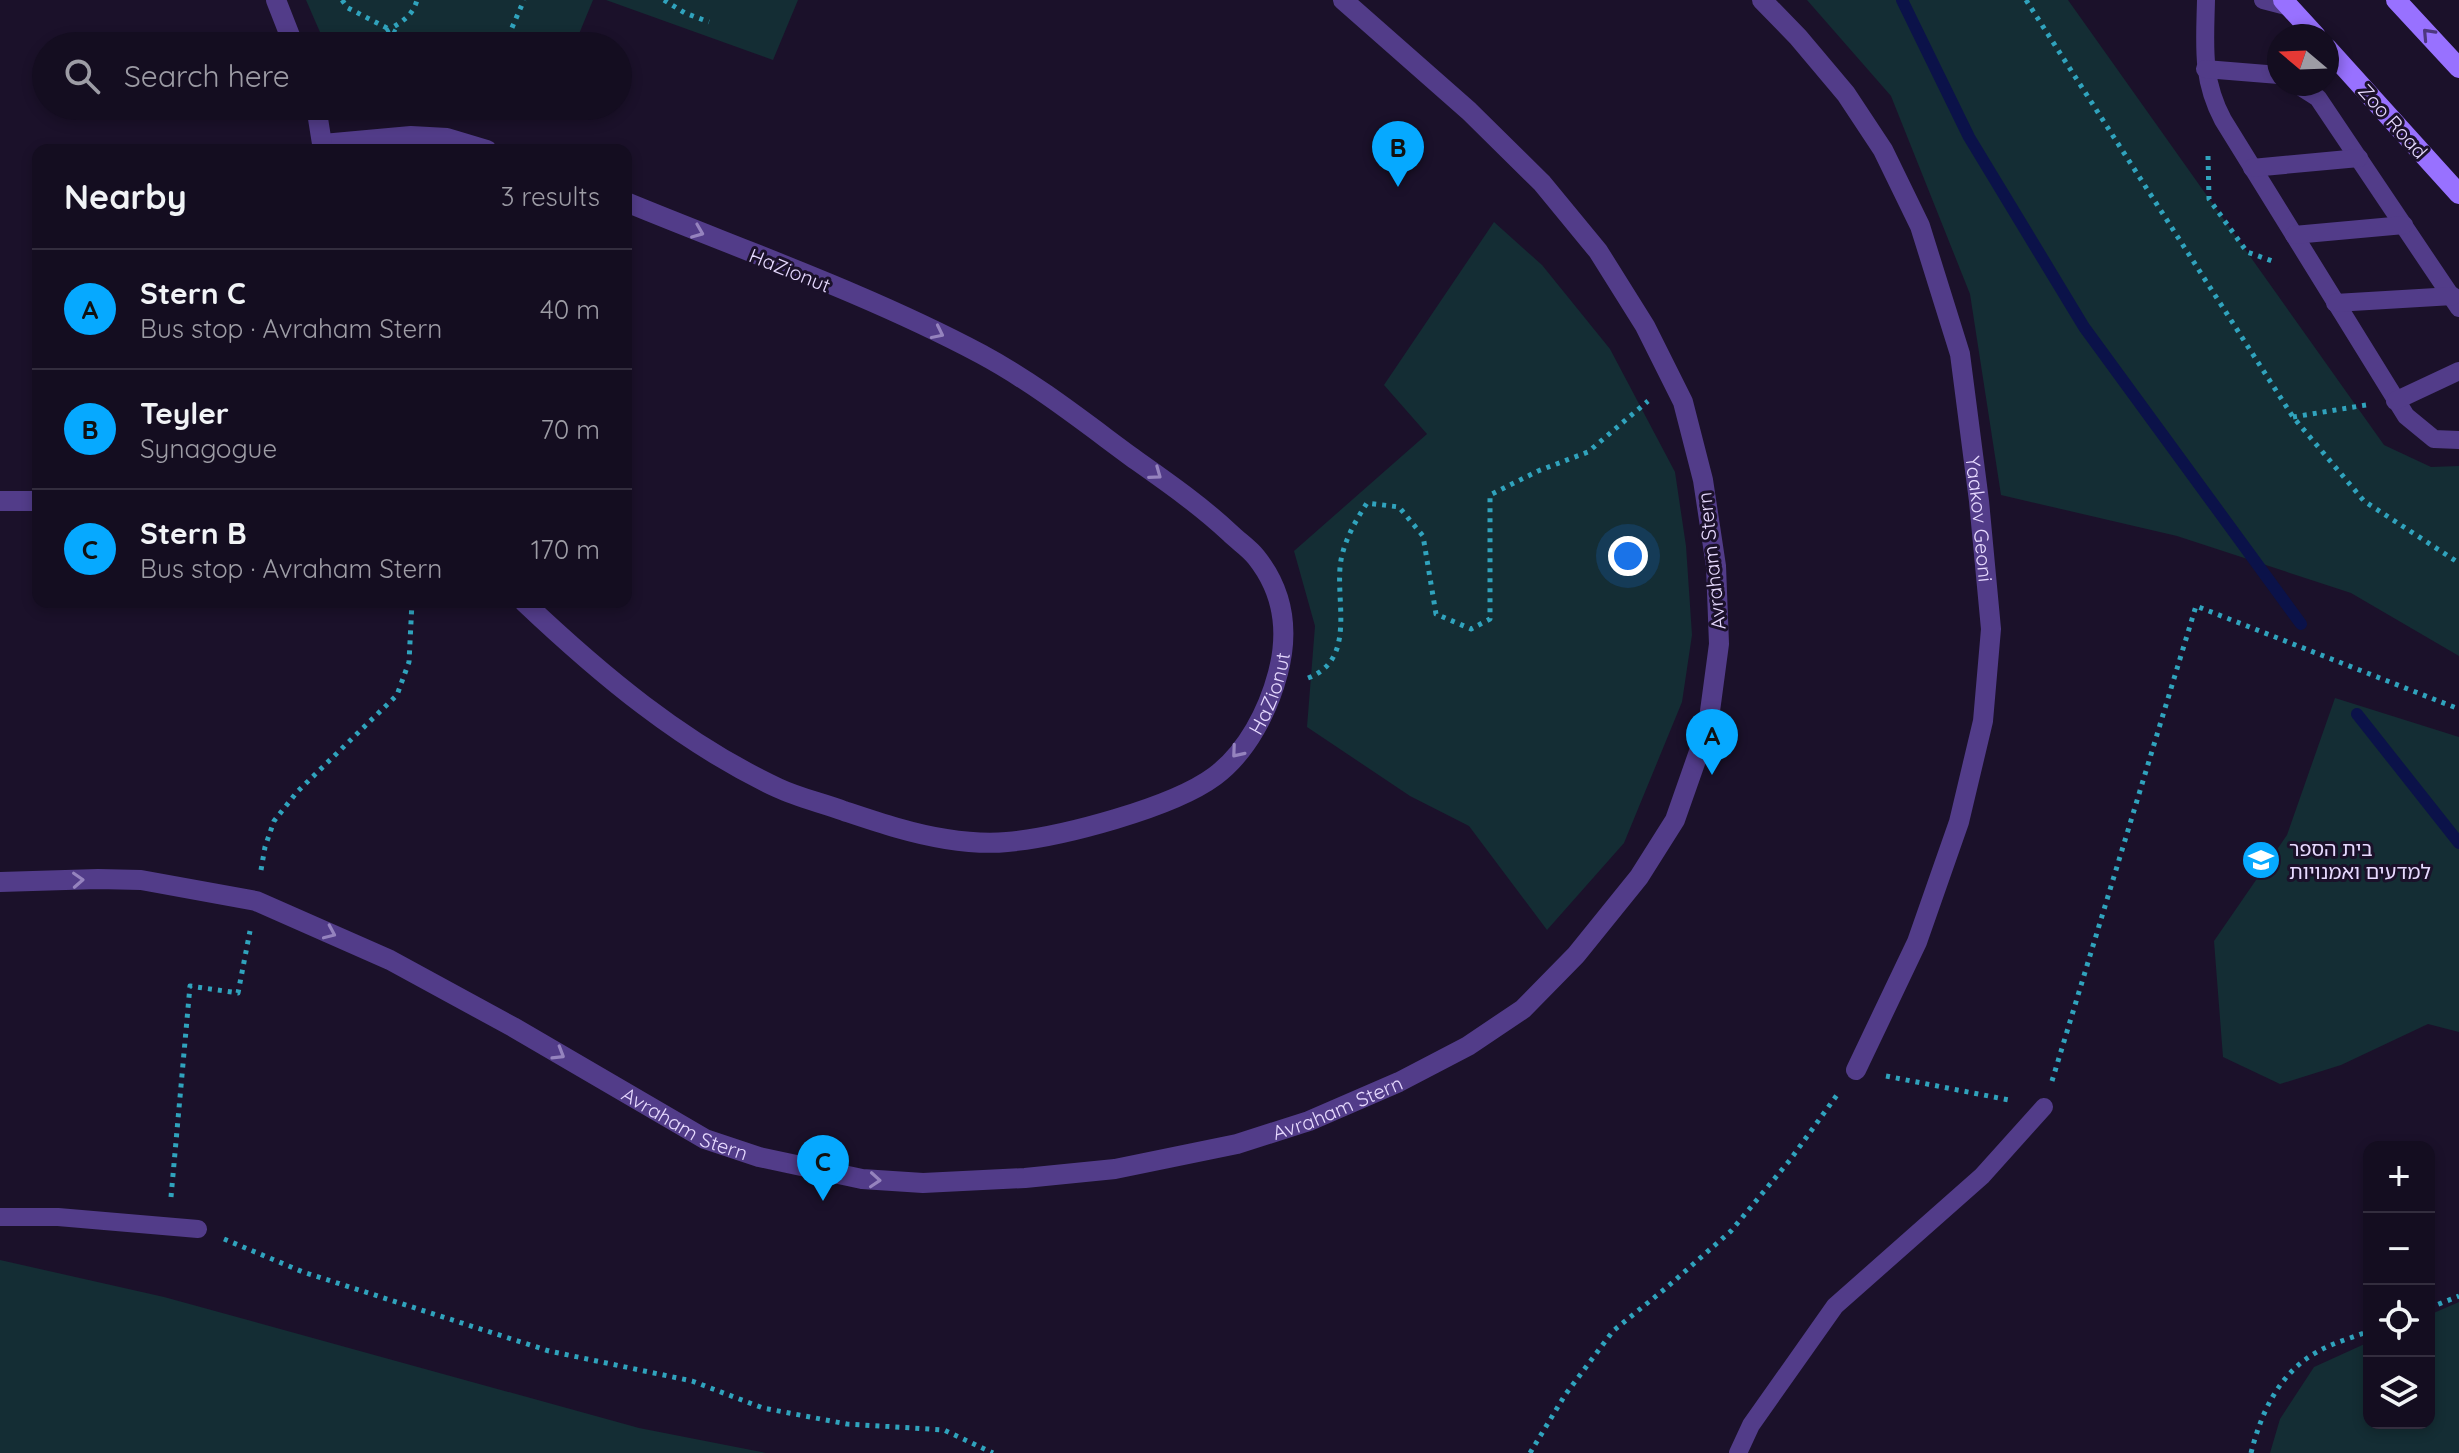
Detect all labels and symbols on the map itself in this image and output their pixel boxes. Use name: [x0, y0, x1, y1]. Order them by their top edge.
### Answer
north arrow: [2267, 24, 2339, 96]
one-way arrow: [2423, 28, 2437, 43]
street label: Zoo Road: [2353, 78, 2433, 164]
pin: B: [1372, 121, 1424, 187]
one-way arrow: [690, 222, 704, 239]
street label: HaZionut: [746, 242, 835, 298]
one-way arrow: [929, 323, 944, 339]
street label: Yaakov Geoni: [1961, 454, 1999, 583]
one-way arrow: [1147, 464, 1161, 479]
street label: Avraham Stern: [1691, 491, 1731, 631]
your location: [1608, 536, 1648, 576]
street label: HaZionut: [1242, 650, 1295, 739]
pin: A: [1686, 709, 1738, 775]
one-way arrow: [1232, 743, 1247, 758]
place label: בית הספר למדעים ואמנויות: [2289, 836, 2431, 884]
school or university icon: בית הספר למדעים ואמנויות: [2240, 839, 2282, 881]
one-way arrow: [72, 871, 85, 888]
one-way arrow: [321, 923, 336, 939]
one-way arrow: [550, 1045, 565, 1060]
street label: Avraham Stern: [1269, 1070, 1406, 1144]
street label: Avraham Stern: [618, 1081, 751, 1165]
pin: C: [797, 1135, 849, 1201]
one-way arrow: [869, 1171, 882, 1188]

